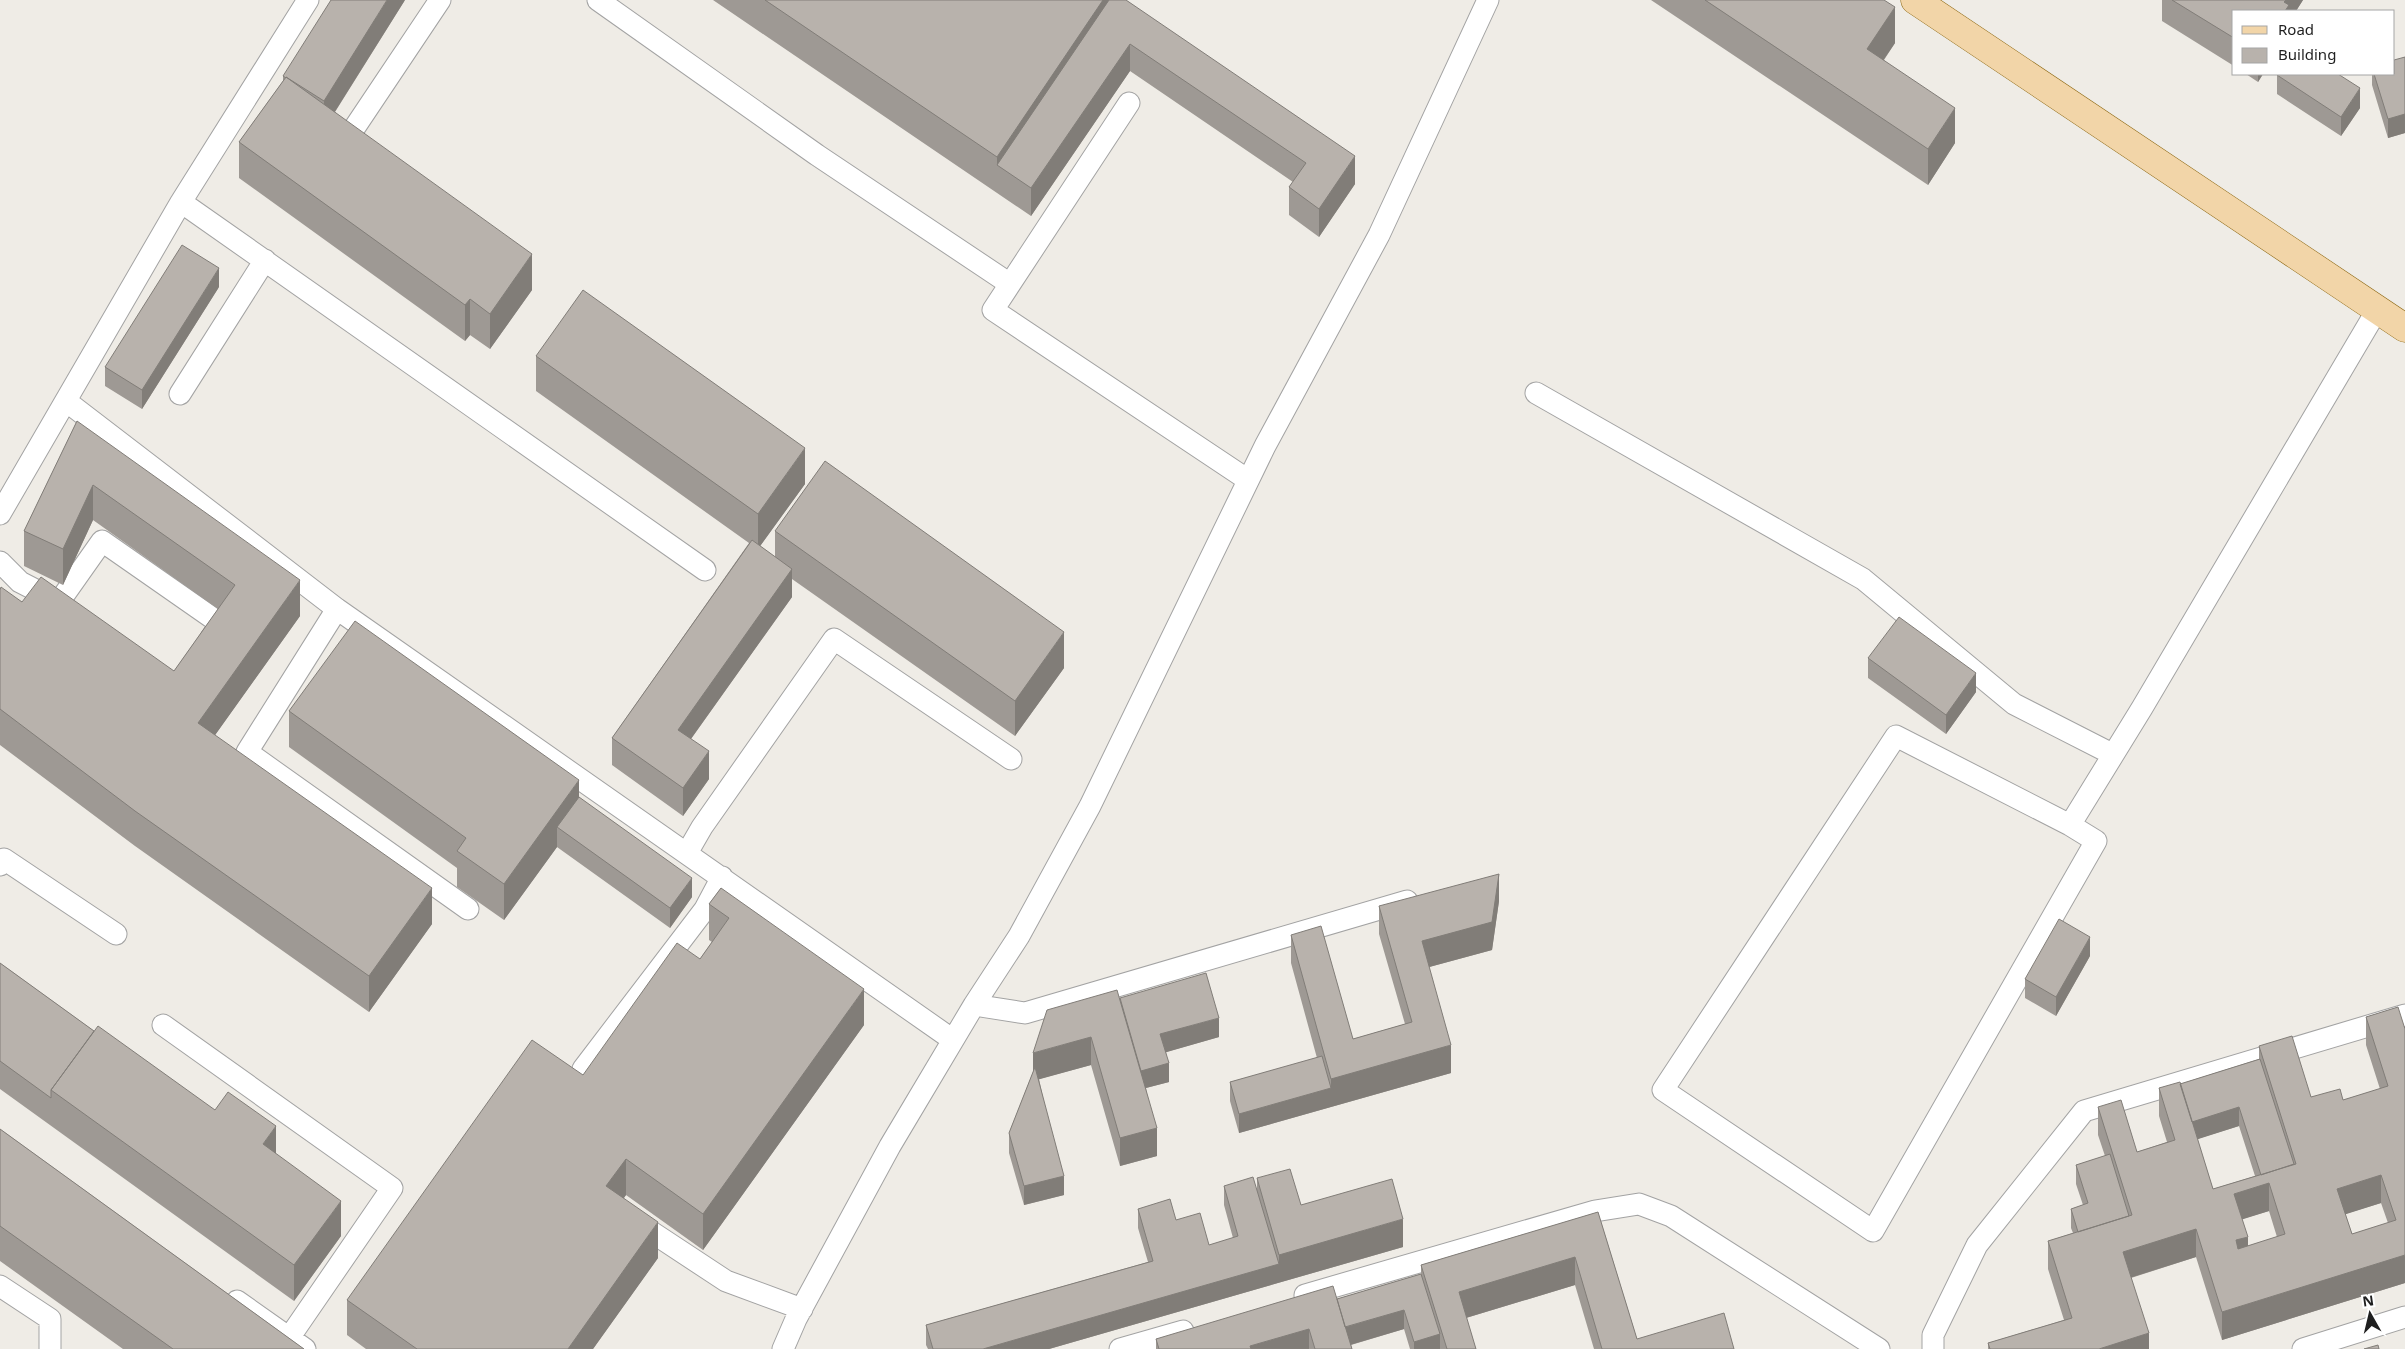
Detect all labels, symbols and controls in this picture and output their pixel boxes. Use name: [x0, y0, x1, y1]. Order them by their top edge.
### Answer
legend: [2232, 10, 2395, 75]
text: Road: [2278, 19, 2314, 39]
text: Building: [2278, 44, 2336, 64]
north arrow: [2345, 1289, 2395, 1339]
text: N: [2361, 1290, 2375, 1311]

